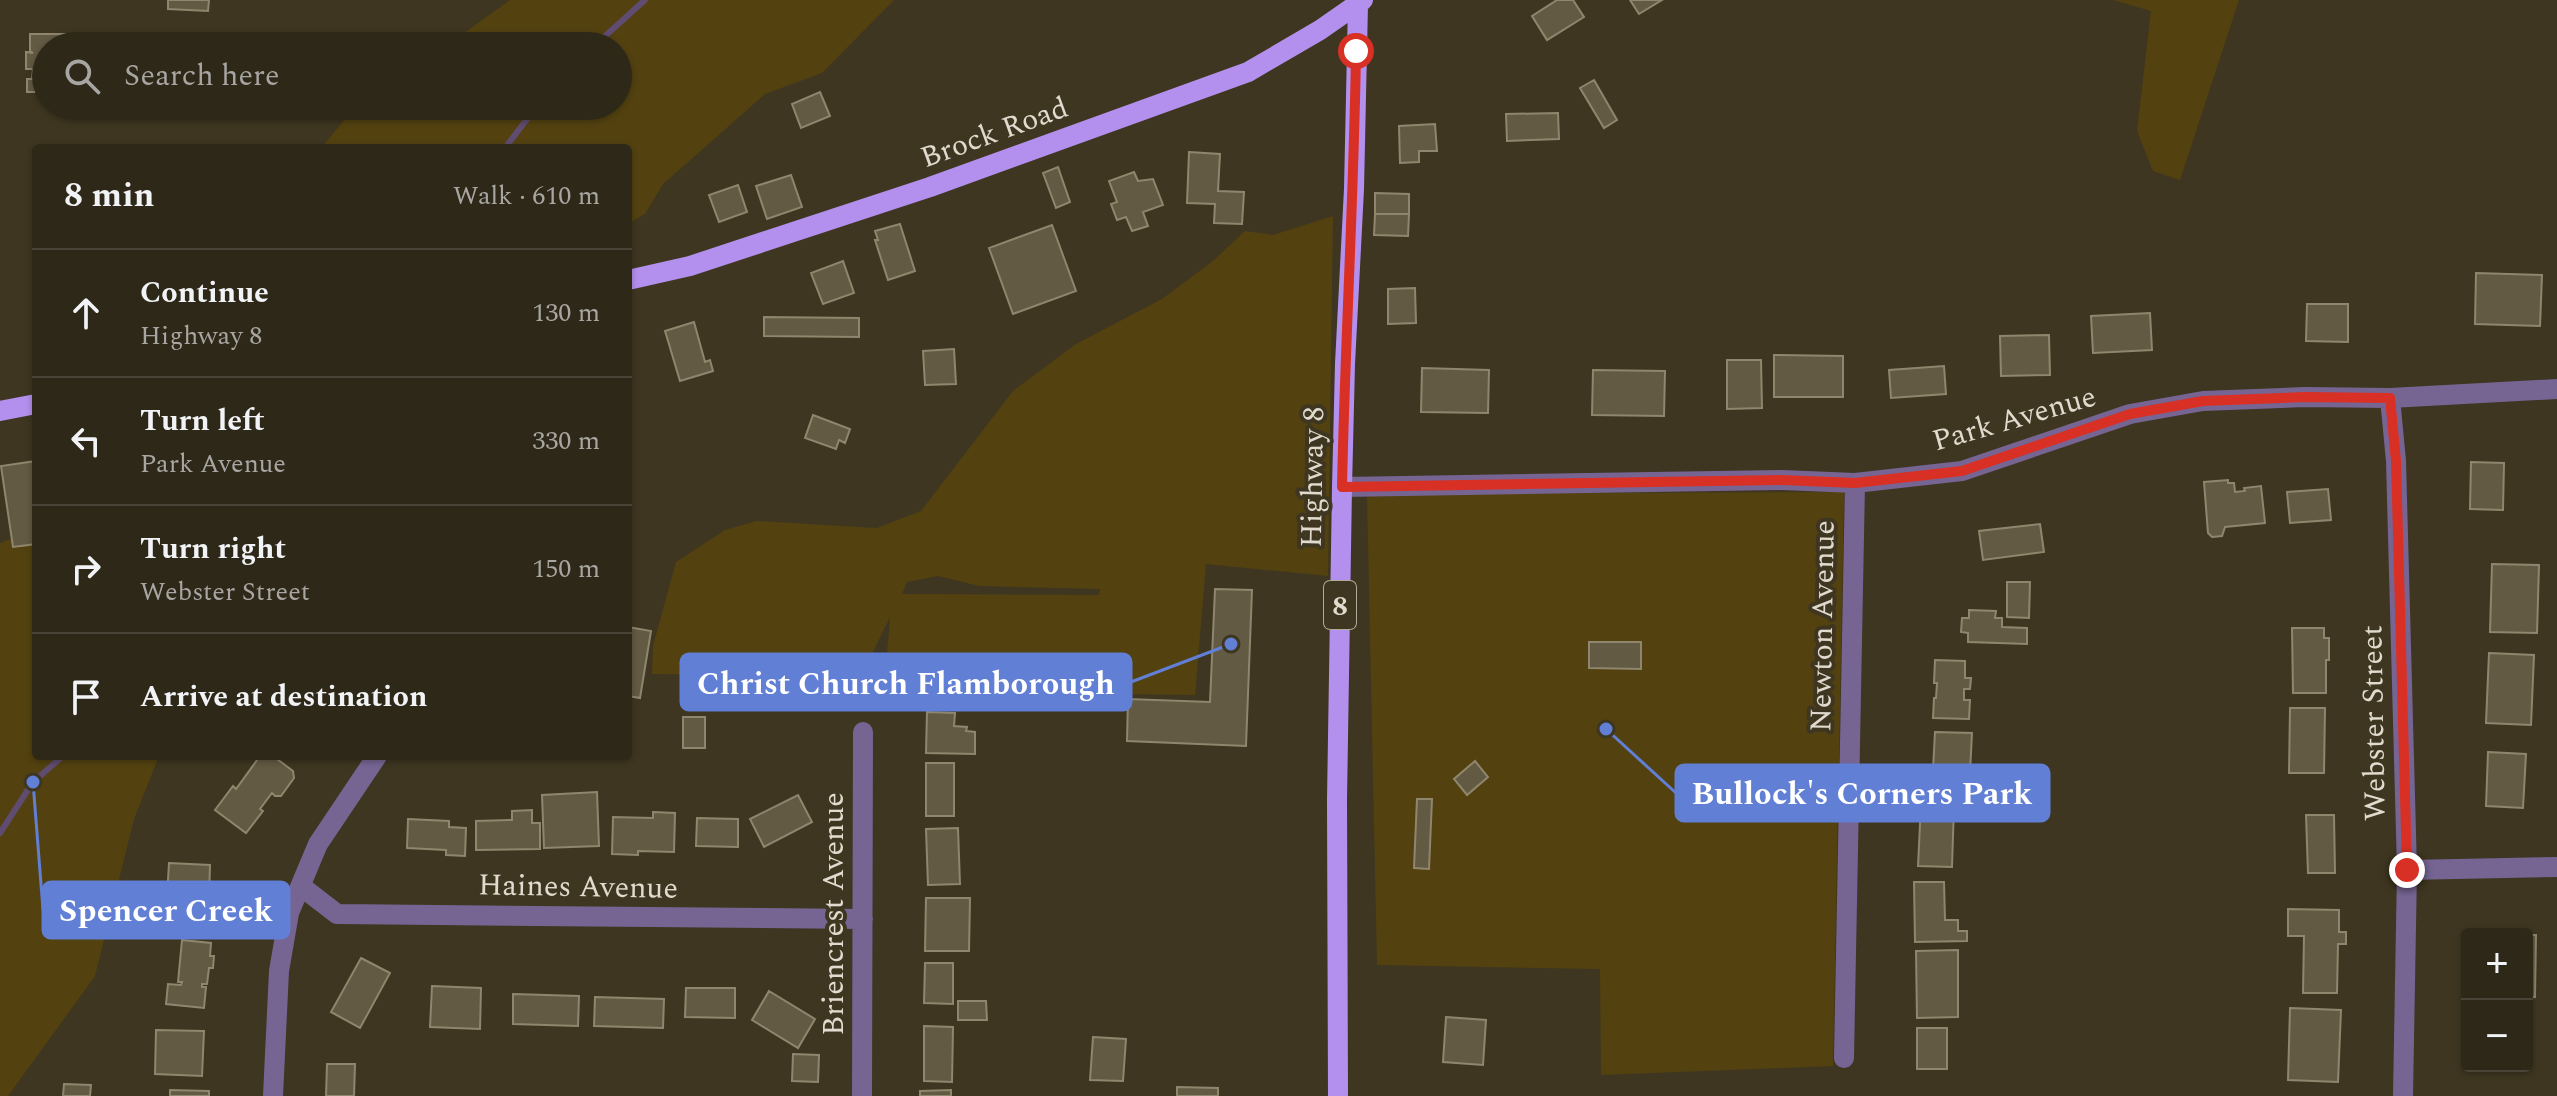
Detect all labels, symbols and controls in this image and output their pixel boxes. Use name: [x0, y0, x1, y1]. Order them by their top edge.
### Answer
search box: [32, 32, 632, 120]
route start: [1338, 33, 1374, 69]
text: Search here: [124, 53, 280, 99]
icon: search: [60, 54, 104, 98]
street label: Brock Road: [914, 85, 1075, 181]
text: 8 min: [64, 170, 154, 222]
text: Walk · 610 m: [453, 176, 600, 216]
text: Continue: [140, 270, 269, 316]
icon: ahead: [64, 291, 108, 335]
text: 130 m: [532, 293, 600, 333]
text: Highway 8: [140, 316, 262, 356]
street label: Park Avenue: [1927, 374, 2102, 464]
text: Turn left: [140, 398, 265, 444]
street label: Highway 8: [1289, 406, 1337, 548]
icon: left: [64, 419, 108, 463]
text: 330 m: [532, 421, 600, 461]
text: Park Avenue: [140, 444, 286, 484]
street label: Newton Avenue: [1798, 520, 1848, 732]
text: Turn right: [140, 526, 286, 572]
icon: right: [64, 547, 108, 591]
text: 150 m: [532, 549, 600, 589]
text: Webster Street: [140, 572, 310, 612]
road number: 8: [1324, 581, 1356, 629]
street label: Webster Street: [2349, 625, 2399, 821]
callout: Christ Church Flamborough: [681, 654, 1131, 710]
text: Christ Church Flamborough: [697, 660, 1115, 709]
text: Arrive at destination: [140, 674, 427, 720]
icon: arrive: [64, 675, 108, 719]
callout: Bullock's Corners Park: [1676, 765, 2049, 821]
text: Bullock's Corners Park: [1692, 770, 2033, 819]
street label: Briencrest Avenue: [811, 792, 857, 1036]
route end: [2389, 852, 2425, 888]
street label: Haines Avenue: [478, 862, 678, 912]
callout: Spencer Creek: [43, 882, 289, 938]
text: Spencer Creek: [59, 887, 274, 936]
map controls: [2461, 928, 2533, 1072]
button: +: [2461, 928, 2533, 1000]
button: −: [2461, 1000, 2533, 1072]

